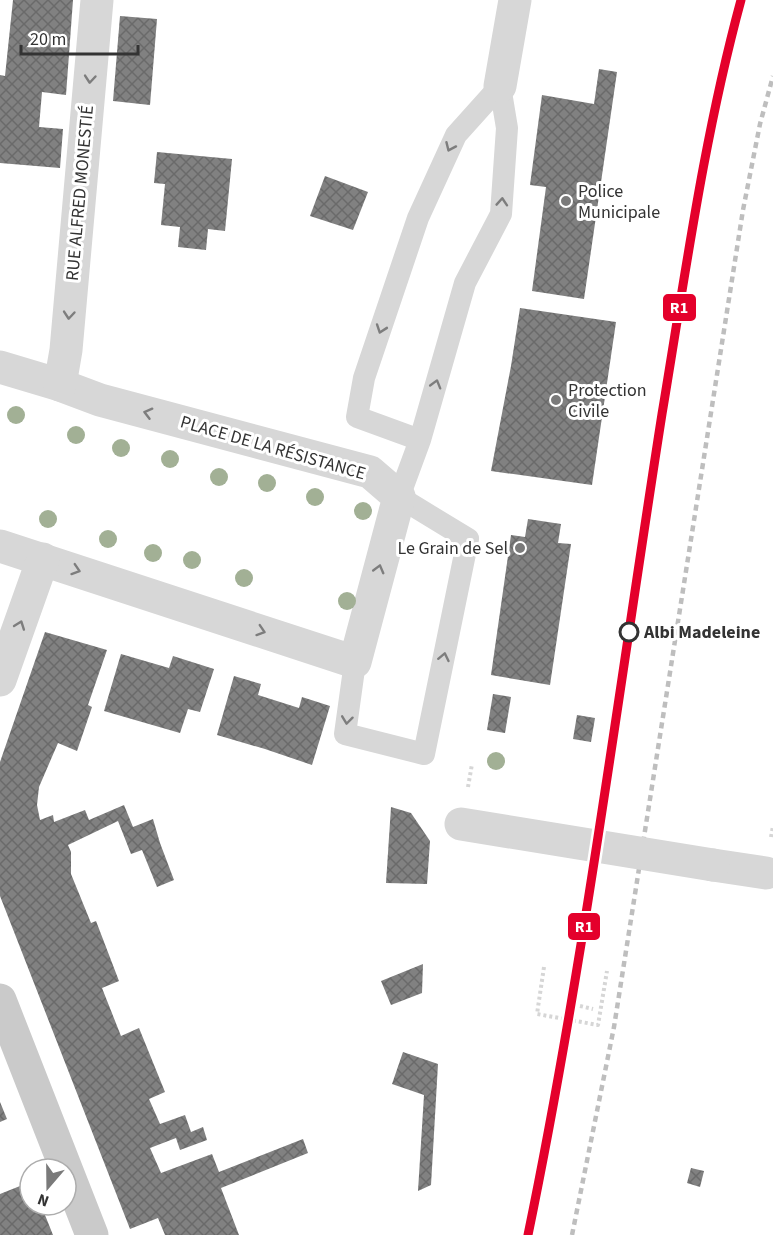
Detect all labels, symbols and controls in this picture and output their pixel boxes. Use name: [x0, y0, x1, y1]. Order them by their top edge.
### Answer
scale bar: [21, 18, 138, 56]
text: 20 m: [30, 27, 66, 52]
one-way arrow: [84, 75, 97, 84]
street label: RUE ALFRED MONESTIÉ: [60, 104, 100, 282]
one-way arrow: [446, 141, 458, 152]
place label: Police Municipale: [578, 179, 660, 225]
marker: Police Municipale: [559, 194, 573, 208]
one-way arrow: [495, 197, 508, 206]
line badge: R1: [662, 293, 697, 322]
text: R1: [670, 297, 688, 319]
one-way arrow: [63, 311, 76, 320]
one-way arrow: [375, 323, 388, 334]
place label: Protection Civile: [568, 378, 647, 424]
one-way arrow: [429, 379, 442, 389]
marker: Protection Civile: [549, 393, 563, 407]
one-way arrow: [143, 408, 154, 420]
street label: PLACE DE LA RÉSISTANCE: [177, 410, 369, 486]
place label: Le Grain de Sel: [397, 536, 508, 561]
marker: Le Grain de Sel: [513, 541, 527, 555]
one-way arrow: [70, 563, 81, 575]
one-way arrow: [372, 564, 385, 574]
one-way arrow: [12, 620, 25, 631]
place label: Albi Madeleine: [643, 620, 760, 645]
marker: Albi Madeleine: [619, 622, 639, 642]
one-way arrow: [255, 624, 266, 636]
one-way arrow: [437, 652, 450, 662]
one-way arrow: [342, 715, 354, 725]
line badge: R1: [567, 912, 601, 941]
text: R1: [575, 916, 593, 938]
north arrow: [18, 1157, 78, 1217]
text: N: [34, 1188, 52, 1212]

